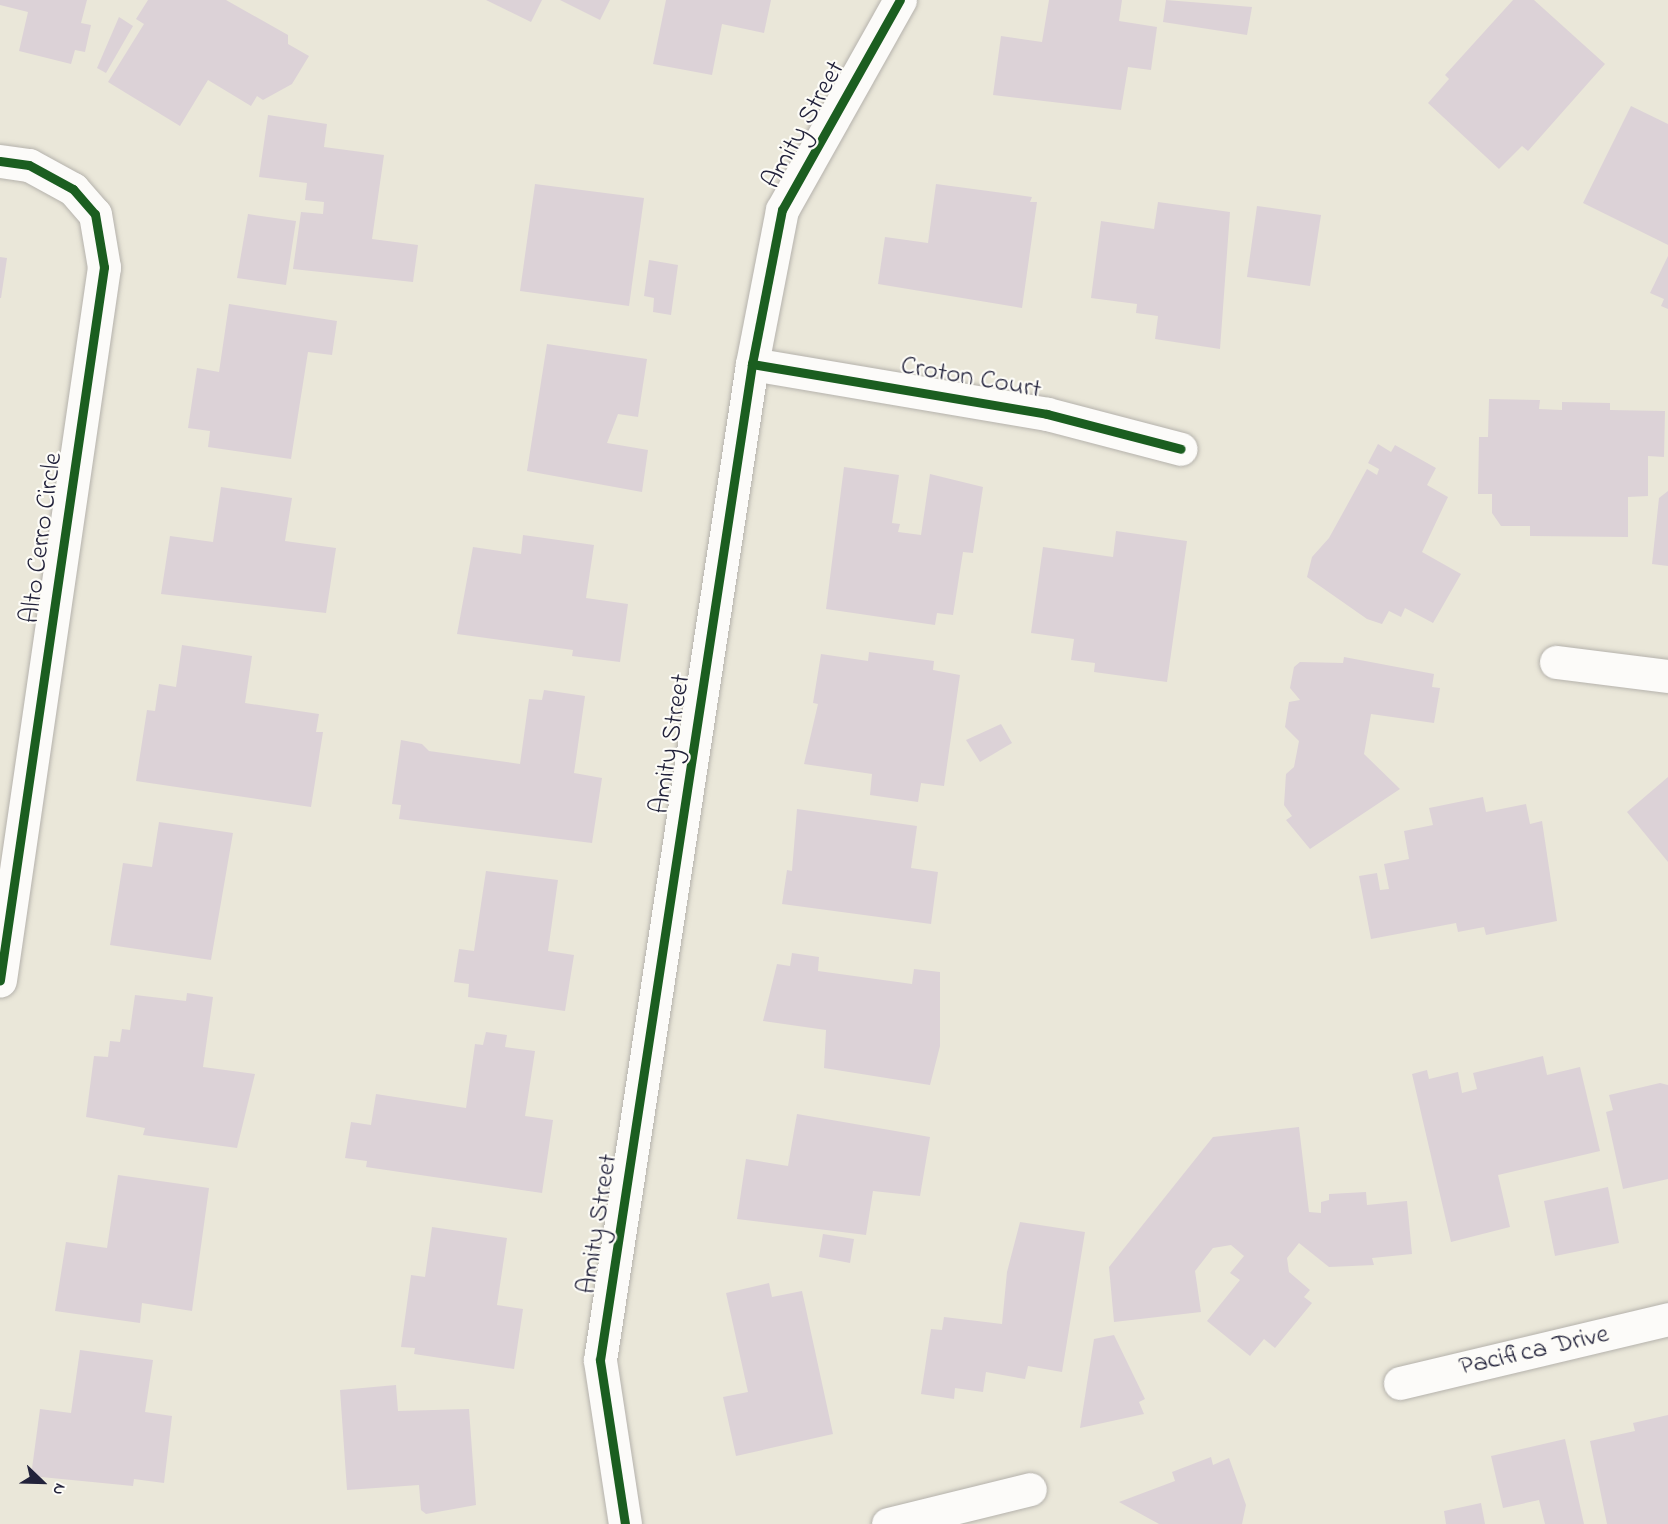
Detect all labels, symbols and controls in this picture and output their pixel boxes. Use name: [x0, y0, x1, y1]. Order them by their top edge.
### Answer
street label: Amity Street: [756, 55, 852, 195]
street label: Croton Court: [898, 350, 1044, 406]
street label: Alto Cerro Circle: [14, 451, 70, 625]
street label: Amity Street: [644, 672, 698, 816]
street label: Amity Street: [571, 1152, 625, 1296]
street label: Pacifica Drive: [1456, 1318, 1612, 1384]
north arrow: [12, 1452, 72, 1512]
text: N: [45, 1479, 72, 1499]

